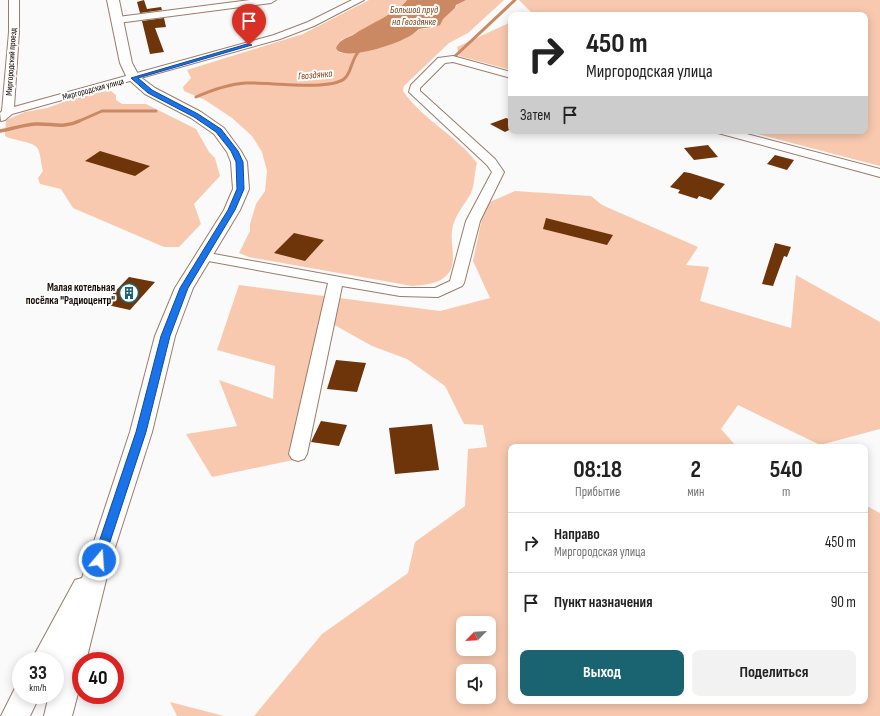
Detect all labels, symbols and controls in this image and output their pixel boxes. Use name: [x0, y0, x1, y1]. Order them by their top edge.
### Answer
pin: [232, 4, 266, 45]
water label: Большой пруд на Гвоздянке: [390, 4, 439, 28]
icon: arrive: [238, 10, 260, 32]
text: 450 m: [586, 27, 648, 60]
street label: Миргородский проезд: [4, 28, 19, 96]
icon: right: [520, 28, 572, 80]
text: Миргородская улица: [586, 61, 713, 82]
water label: Гвоздянка: [297, 68, 333, 82]
street label: Миргородская улица: [61, 76, 125, 103]
icon: arrive: [559, 104, 581, 126]
text: Затем: [520, 106, 551, 125]
place label: Малая котельная посёлка "Радиоцентр": [26, 281, 115, 307]
building icon: Малая котельная посёлка "Радиоцентр": [118, 282, 140, 304]
text: 08:18: [573, 455, 622, 484]
text: 2: [691, 455, 701, 484]
text: 540: [770, 455, 803, 484]
text: Прибытие: [575, 484, 620, 500]
text: мин: [687, 484, 704, 500]
text: m: [782, 484, 790, 500]
text: Направо: [554, 525, 600, 544]
icon: right: [520, 532, 542, 554]
text: 450 m: [825, 533, 856, 552]
position arrow: [78, 539, 120, 581]
text: Миргородская улица: [554, 544, 646, 560]
icon: arrive: [520, 592, 542, 614]
text: Пункт назначения: [554, 593, 652, 612]
text: 90 m: [831, 593, 856, 612]
north arrow: [456, 616, 496, 656]
map controls: [456, 616, 496, 704]
button: Выход: [520, 650, 684, 696]
button: Поделиться: [692, 650, 856, 696]
speed limit sign: 40: [72, 652, 124, 704]
text: 33: [29, 661, 47, 685]
button: sound: [456, 664, 496, 704]
text: km/h: [29, 682, 47, 694]

